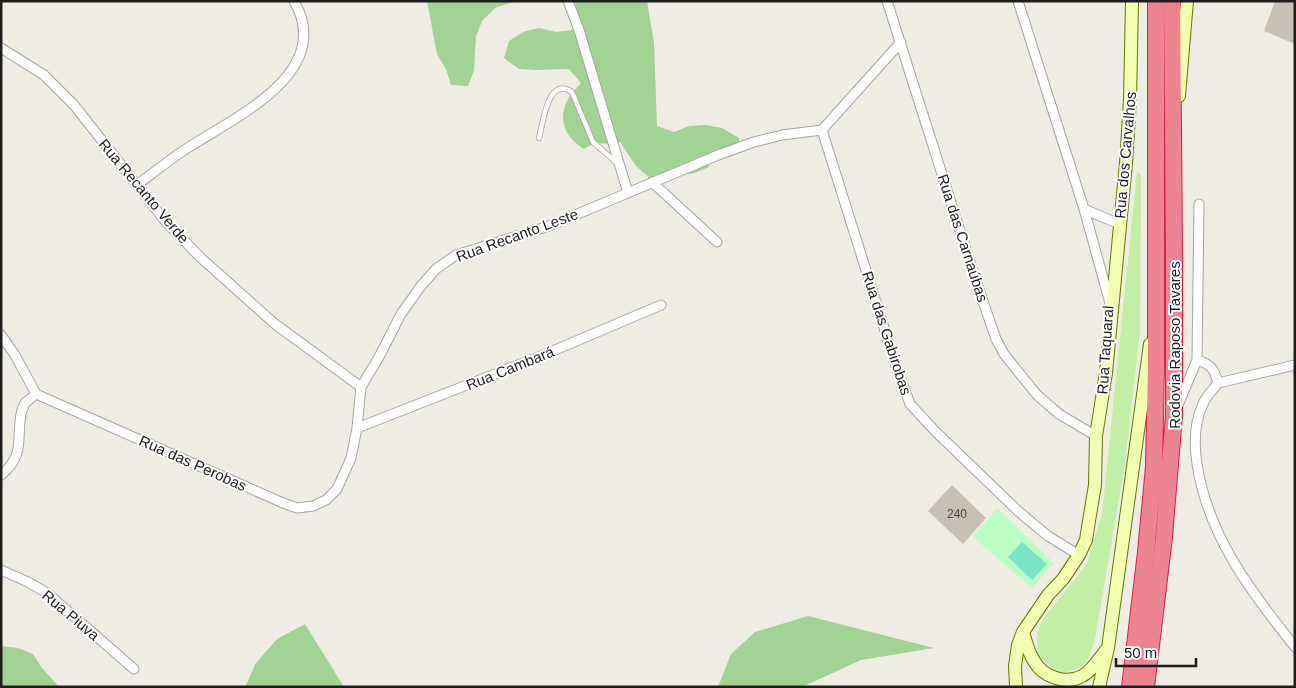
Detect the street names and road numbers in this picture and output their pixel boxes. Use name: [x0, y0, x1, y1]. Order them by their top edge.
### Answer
street label: Rua dos Carvalhos: [1111, 91, 1139, 219]
street label: Rua Recanto Verde: [95, 135, 193, 247]
street label: Rua das Carnaúbas: [934, 172, 992, 304]
street label: Rua Recanto Leste: [454, 205, 580, 265]
street label: Rodovia Raposo Tavares: [1166, 261, 1183, 429]
street label: Rua das Gabirobas: [859, 269, 915, 397]
street label: Rua Taquaral: [1093, 305, 1117, 395]
street label: Rua Cambará: [464, 342, 557, 393]
street label: Rua das Perobas: [137, 432, 249, 494]
street label: Rua Piuva: [39, 586, 103, 644]

